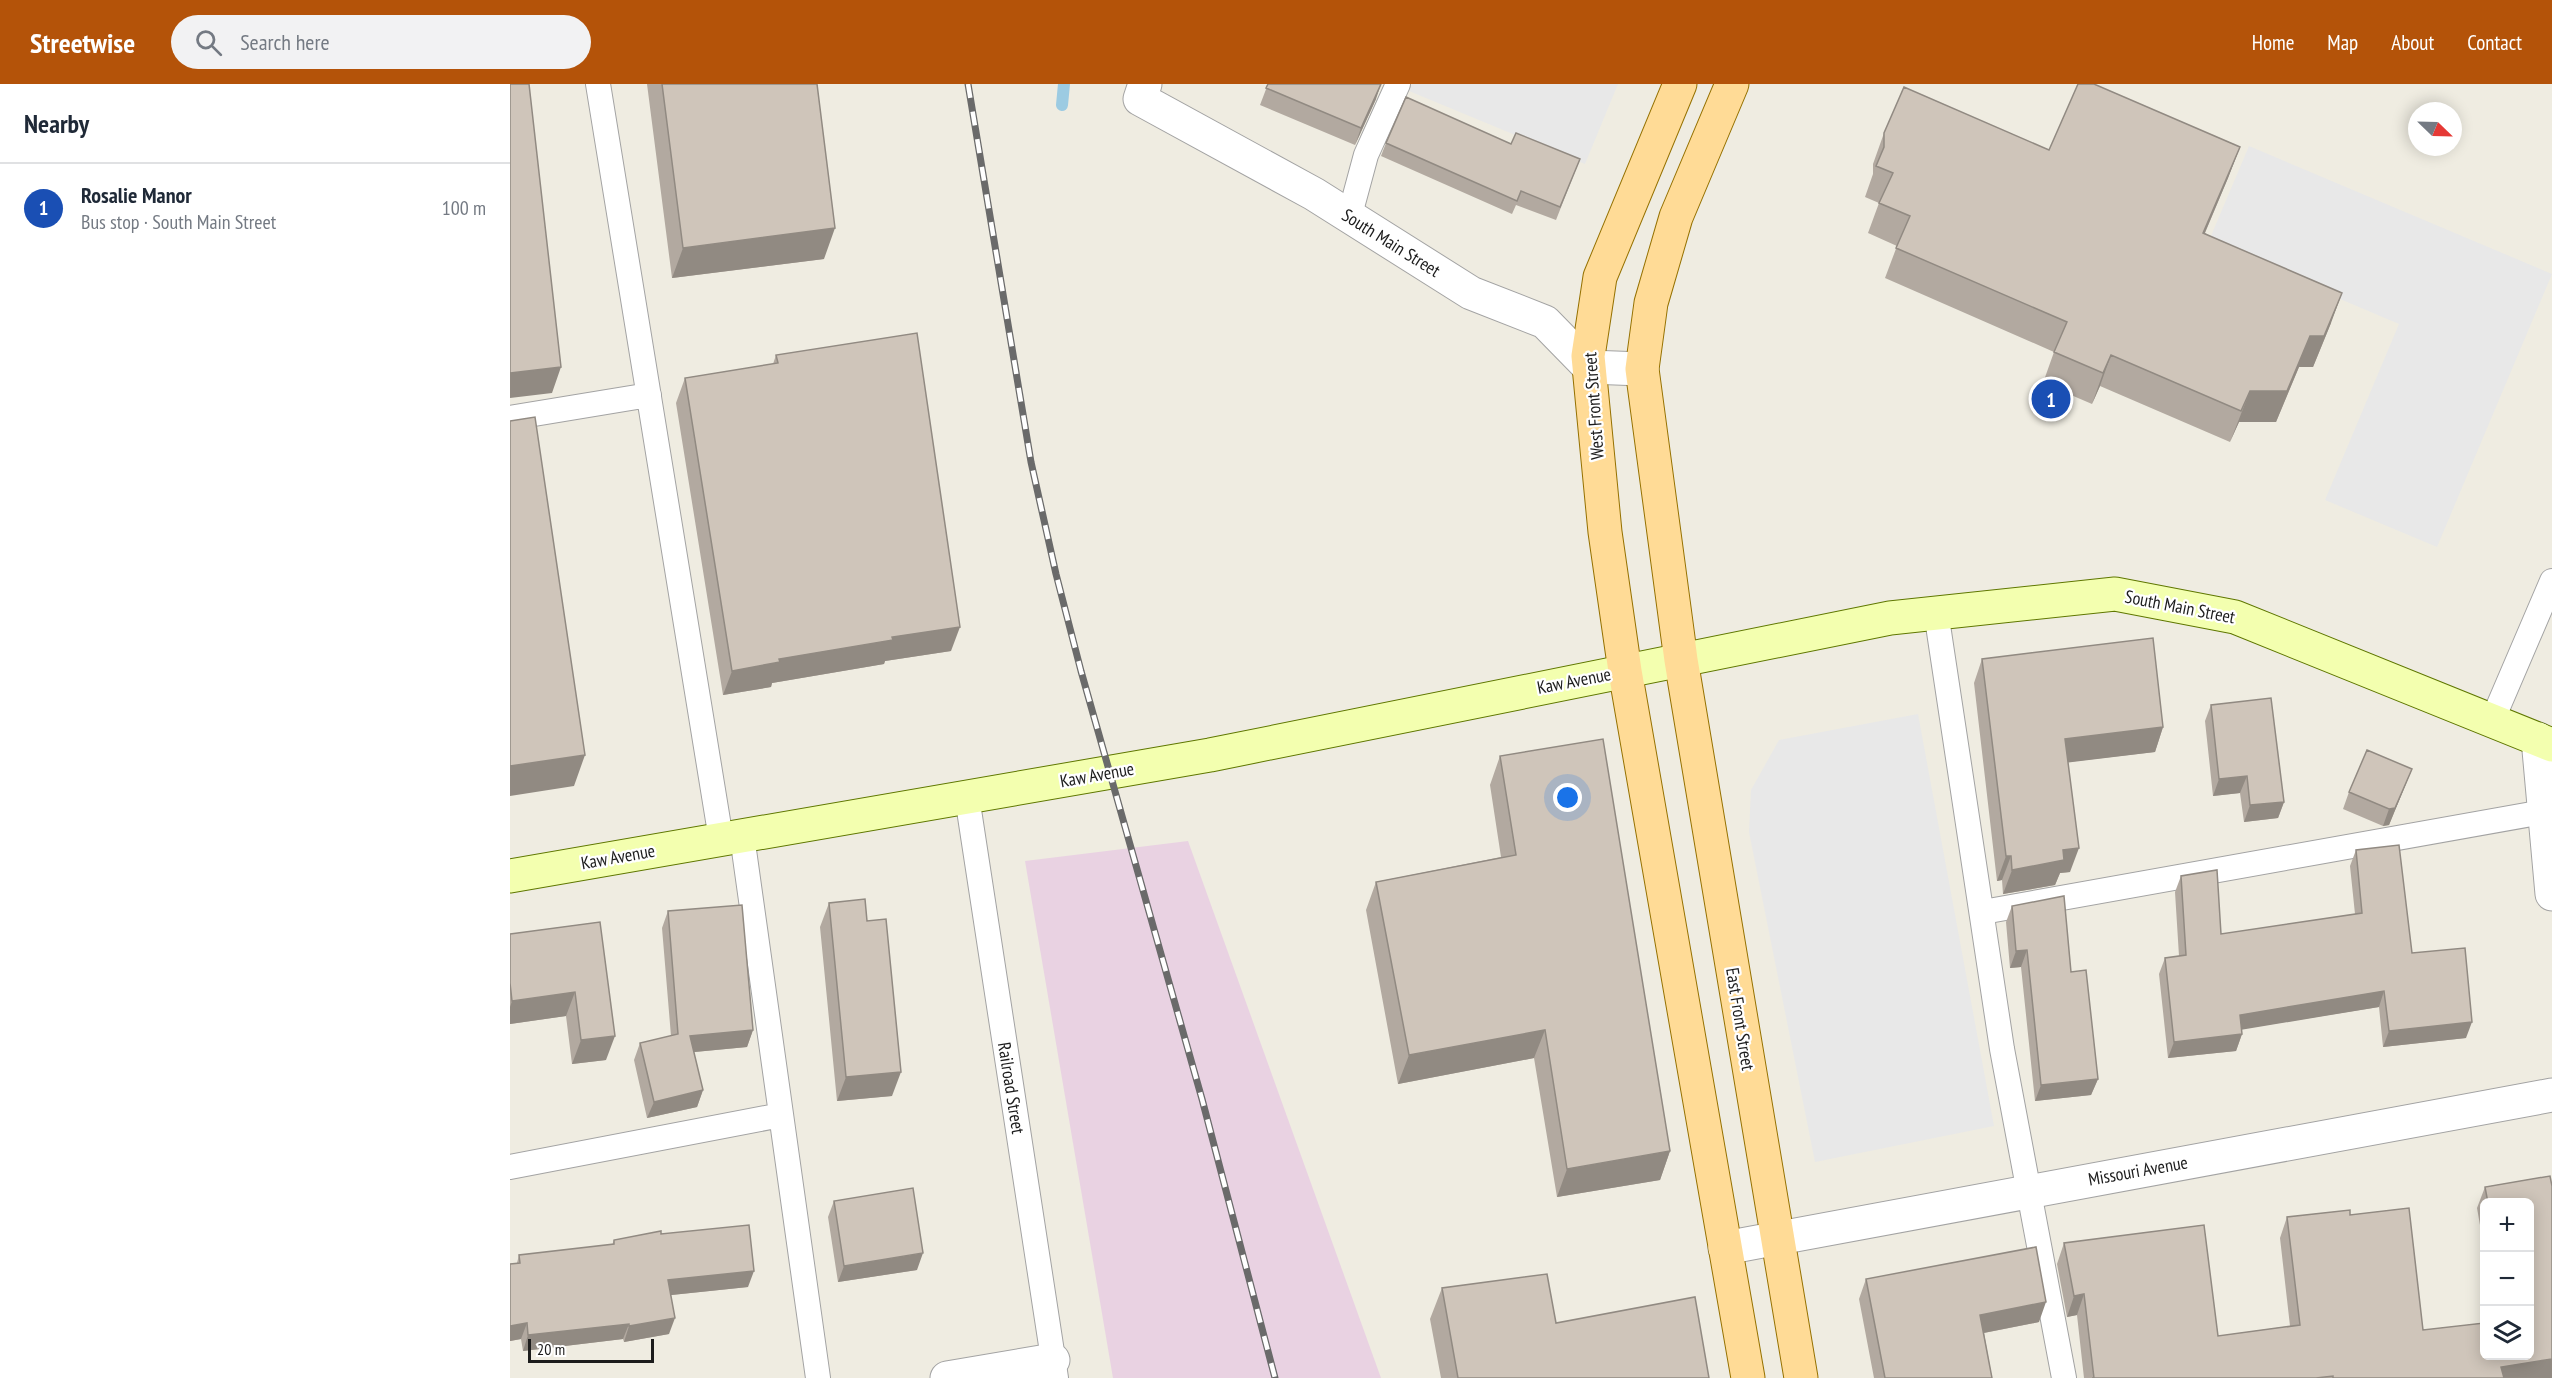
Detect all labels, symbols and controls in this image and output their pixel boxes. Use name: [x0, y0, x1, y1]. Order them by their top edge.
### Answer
search box: [171, 15, 591, 69]
text: Streetwise: [30, 24, 135, 61]
icon: search: [192, 26, 225, 59]
text: Search here: [240, 28, 330, 56]
text: Home: [2252, 29, 2294, 56]
text: Map: [2327, 29, 2358, 56]
text: About: [2391, 29, 2434, 56]
text: Contact: [2467, 29, 2522, 56]
north arrow: [2408, 102, 2462, 156]
text: Nearby: [24, 107, 89, 140]
text: Rosalie Manor: [81, 181, 192, 209]
text: 1: [39, 195, 48, 221]
text: 100 m: [442, 195, 486, 221]
street label: South Main Street: [1338, 203, 1445, 282]
text: Bus stop · South Main Street: [81, 209, 276, 235]
street label: West Front Street: [1578, 351, 1609, 461]
pin: 1: [2032, 376, 2070, 422]
street label: South Main Street: [2123, 585, 2237, 628]
street label: Kaw Avenue: [1535, 662, 1613, 699]
street label: Kaw Avenue: [1058, 757, 1136, 792]
your location: [1553, 783, 1582, 812]
street label: Kaw Avenue: [579, 839, 657, 874]
street label: East Front Street: [1721, 966, 1760, 1072]
street label: Railroad Street: [993, 1040, 1030, 1136]
street label: Missouri Avenue: [2086, 1150, 2190, 1191]
map controls: [2480, 1198, 2534, 1360]
button: +: [2480, 1198, 2534, 1252]
button: −: [2480, 1252, 2534, 1306]
button: layers: [2480, 1306, 2534, 1360]
scale bar: [528, 1336, 654, 1364]
text: 20 m: [537, 1339, 565, 1359]

